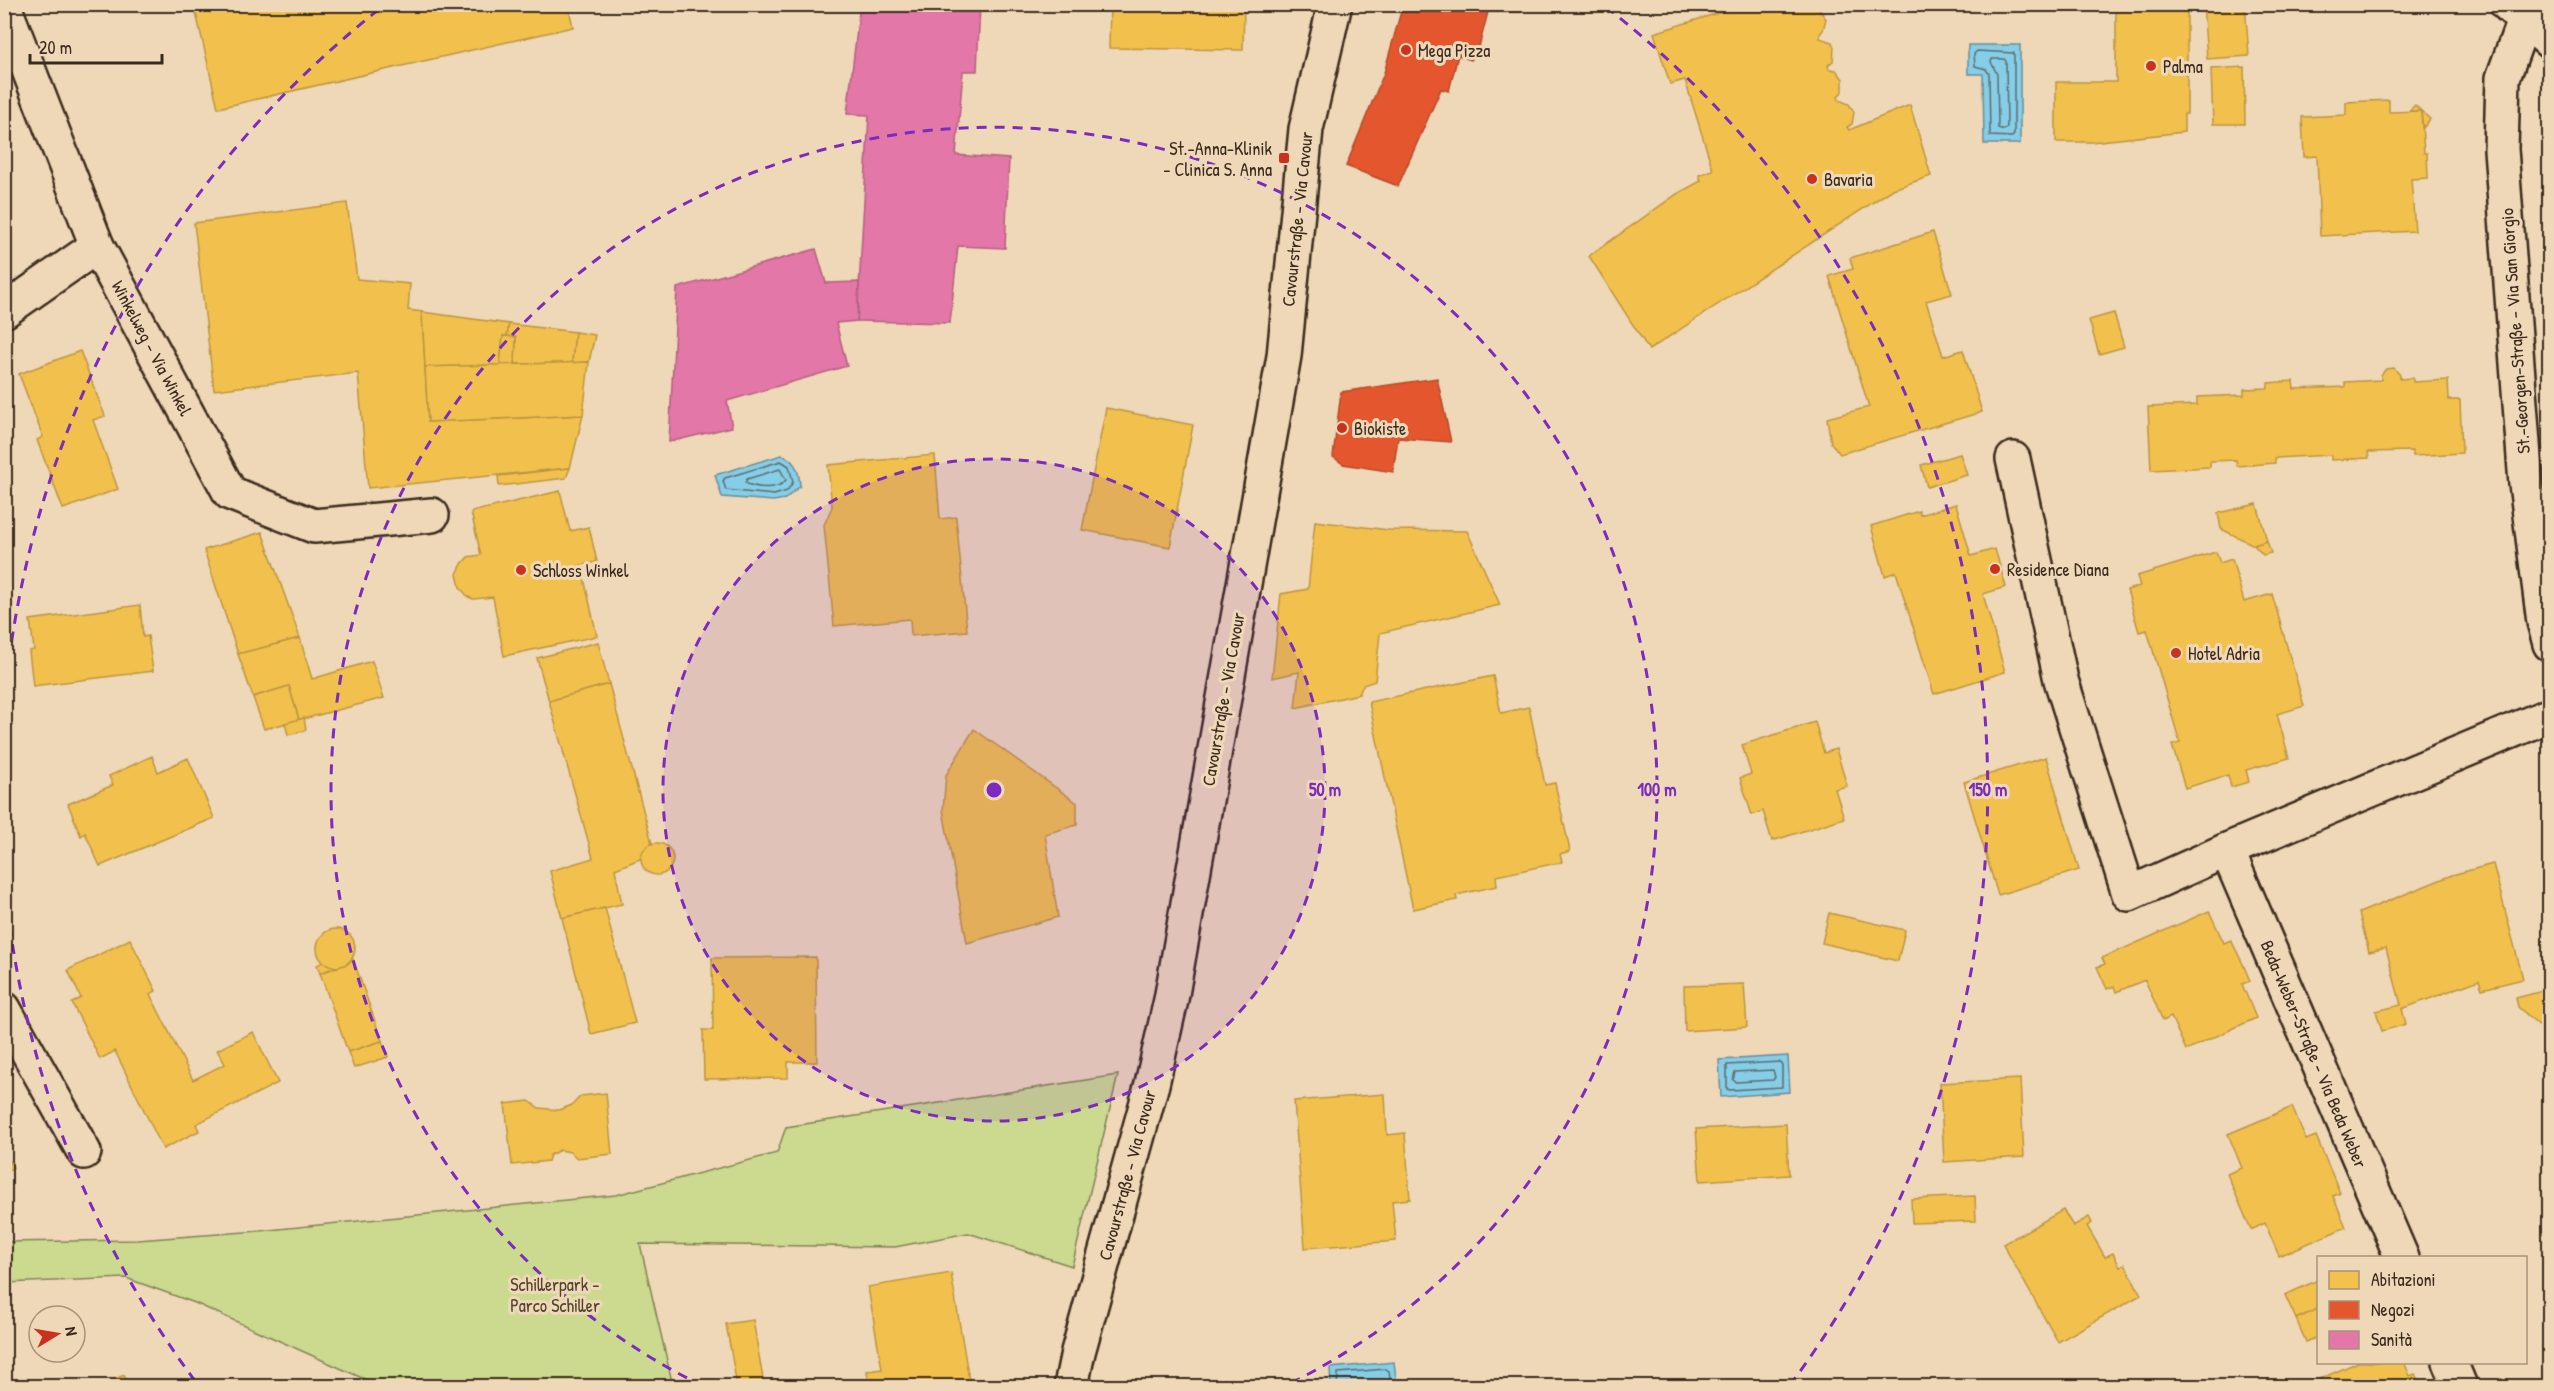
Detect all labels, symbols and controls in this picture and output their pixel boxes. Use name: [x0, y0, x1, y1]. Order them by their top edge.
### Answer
scale bar: [30, 27, 162, 65]
text: 20 m: [39, 35, 72, 60]
place label: Mega Pizza: [1418, 38, 1490, 63]
marker: Mega Pizza: [1399, 43, 1413, 57]
place label: Palma: [2163, 54, 2203, 79]
marker: Palma: [2144, 59, 2158, 73]
street label: Cavourstraße - Via Cavour: [1275, 130, 1319, 308]
place label: St.-Anna-Klinik - Clinica S. Anna: [1163, 136, 1273, 182]
marker: St.-Anna-Klinik - Clinica S. Anna: [1277, 151, 1291, 165]
place label: Bavaria: [1824, 167, 1872, 192]
marker: Bavaria: [1805, 172, 1819, 186]
street label: St.-Georgen-Straße - Via San Giorgio: [2494, 207, 2536, 455]
street label: Winkelweg - Via Winkel: [106, 276, 198, 420]
place label: Biokiste: [1354, 416, 1406, 441]
marker: Biokiste: [1335, 421, 1349, 435]
place label: Residence Diana: [2007, 557, 2109, 582]
place label: Schloss Winkel: [533, 558, 629, 583]
marker: Residence Diana: [1988, 562, 2002, 576]
marker: Schloss Winkel: [514, 563, 528, 577]
street label: Cavourstraße - Via Cavour: [1195, 610, 1251, 788]
place label: Hotel Adria: [2188, 641, 2260, 666]
marker: Hotel Adria: [2169, 646, 2183, 660]
text: 50 m: [1309, 777, 1341, 802]
text: 100 m: [1637, 777, 1677, 802]
text: 150 m: [1969, 777, 2007, 802]
centre of rings: [984, 780, 1004, 800]
street label: Beda-Weber-Straße - Via Beda Weber: [2255, 936, 2373, 1172]
street label: Cavourstraße - Via Cavour: [1092, 1087, 1162, 1263]
legend: [2317, 1256, 2527, 1364]
text: Abitazioni: [2371, 1267, 2436, 1292]
park label: Schillerpark - Parco Schiller: [510, 1272, 600, 1318]
text: Negozi: [2371, 1297, 2415, 1322]
north arrow: [27, 1304, 87, 1364]
text: N: [60, 1325, 83, 1338]
text: Sanità: [2371, 1327, 2412, 1352]

